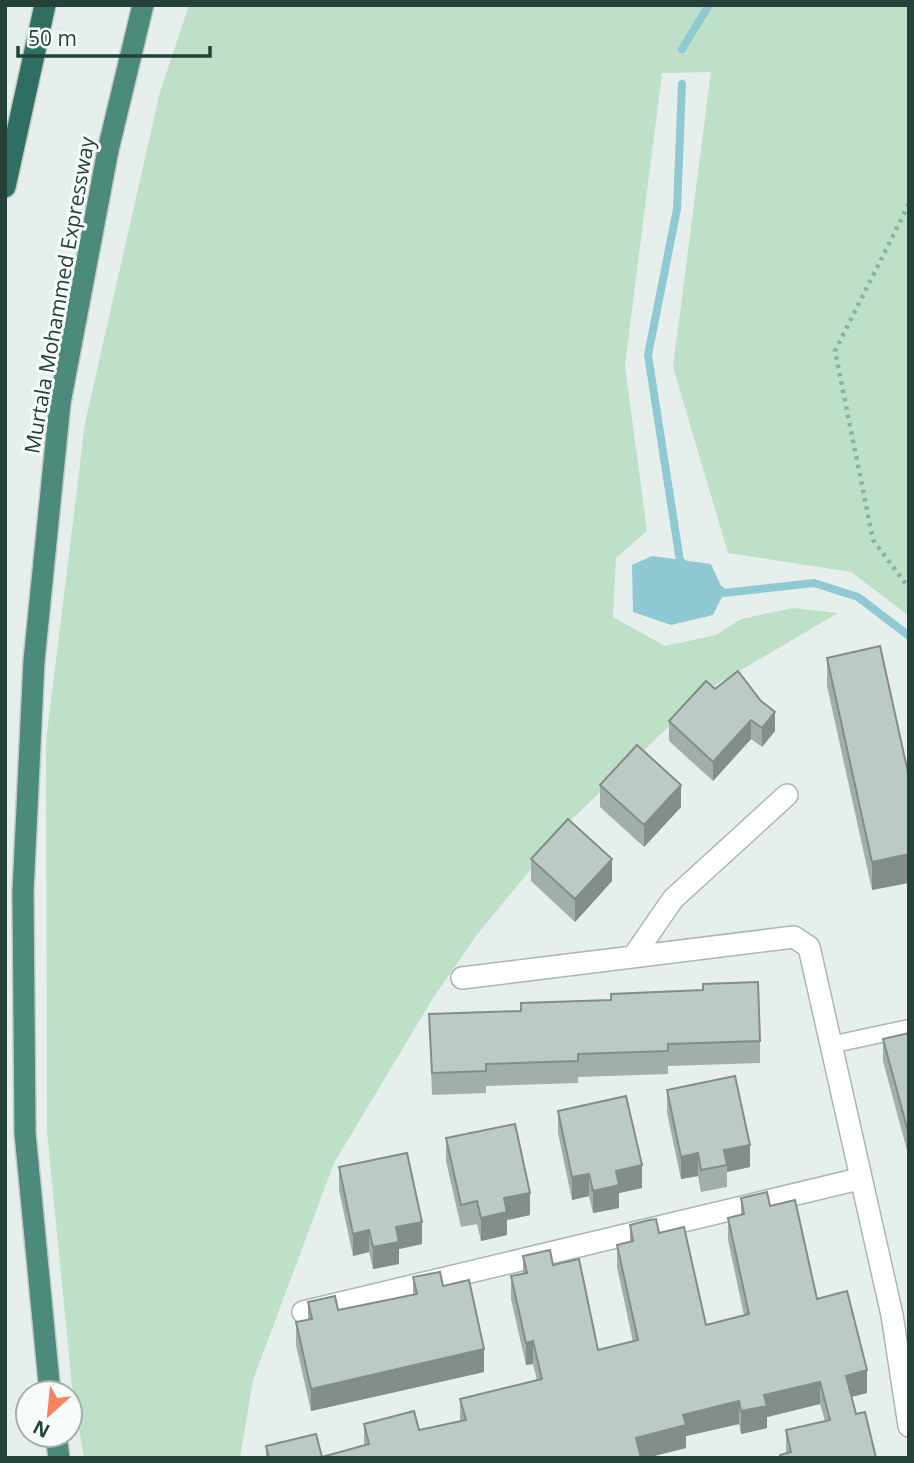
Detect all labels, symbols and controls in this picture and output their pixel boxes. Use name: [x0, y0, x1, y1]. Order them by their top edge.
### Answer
scale bar: [18, 14, 210, 58]
text: 50 m: [28, 24, 77, 52]
street label: Murtala Mohammed Expressway: [17, 134, 101, 456]
north arrow: [14, 1379, 84, 1449]
text: N: [28, 1414, 54, 1444]

